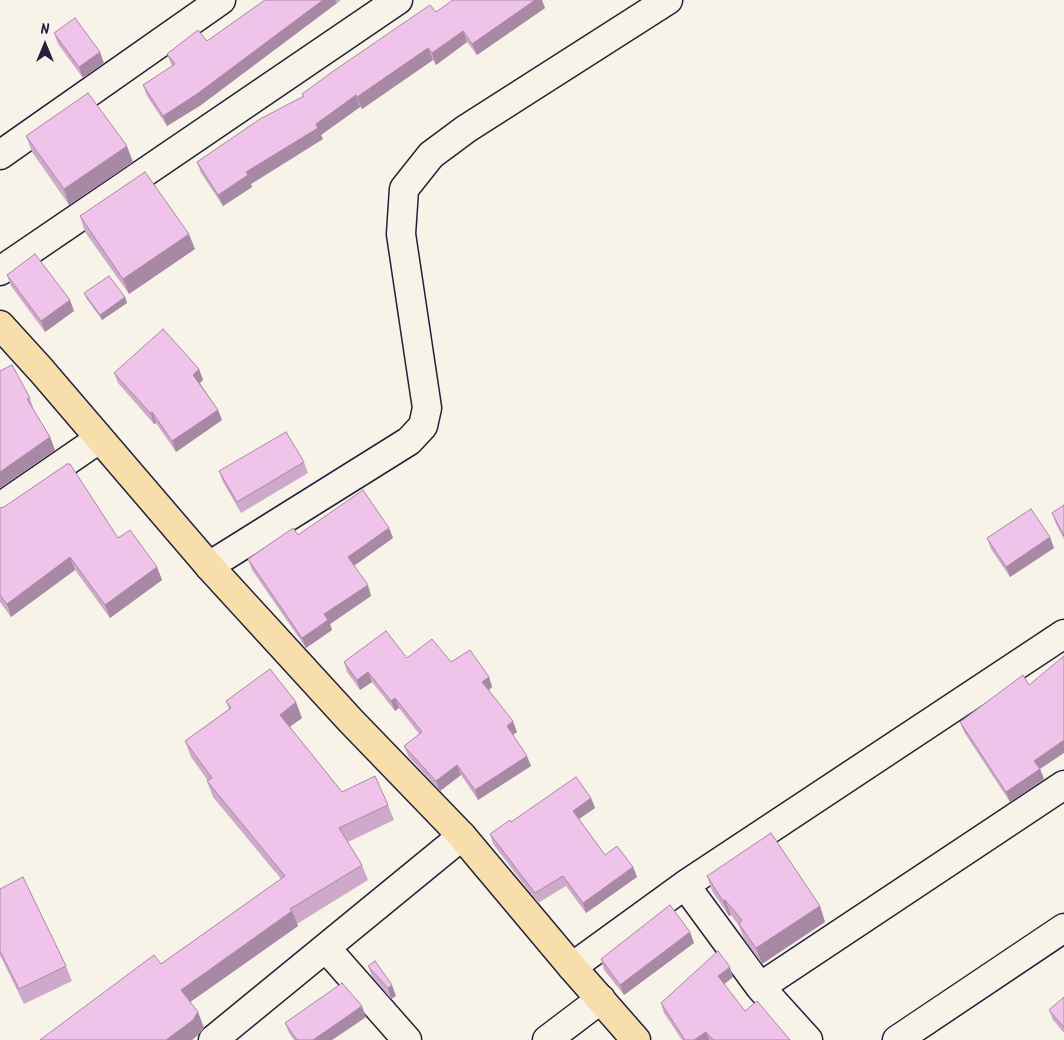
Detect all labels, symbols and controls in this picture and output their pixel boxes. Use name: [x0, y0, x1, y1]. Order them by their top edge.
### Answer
text: N: [41, 19, 49, 41]
north arrow: [20, 20, 70, 70]

